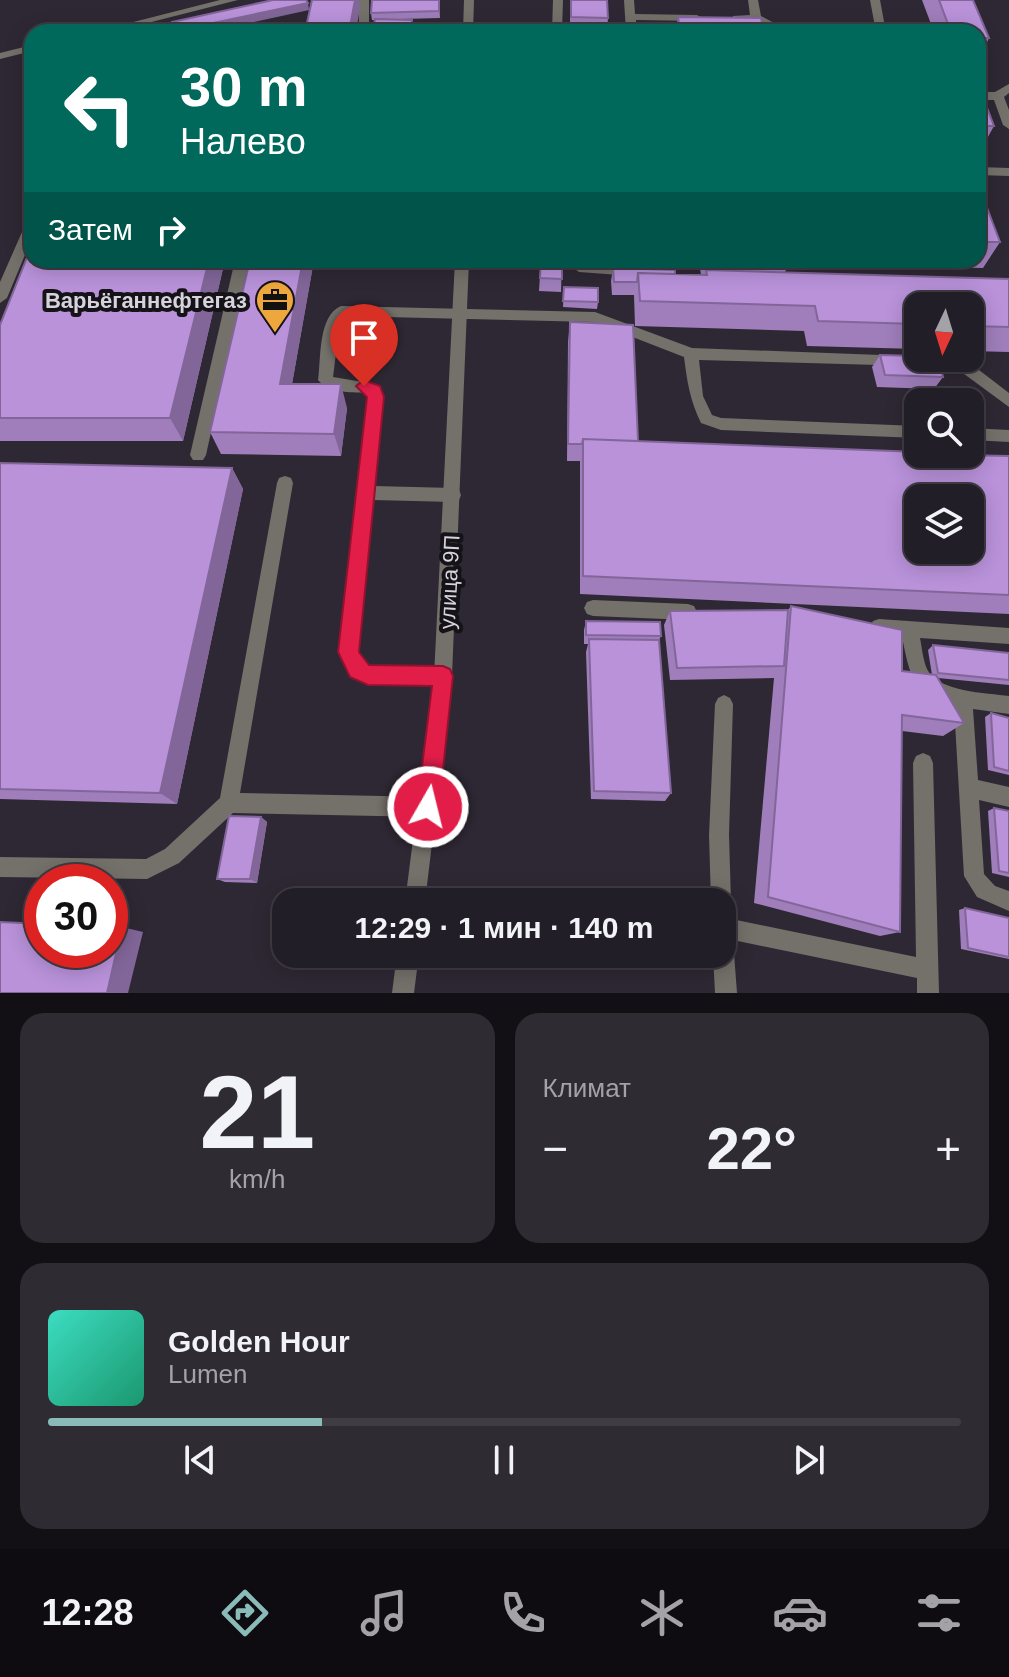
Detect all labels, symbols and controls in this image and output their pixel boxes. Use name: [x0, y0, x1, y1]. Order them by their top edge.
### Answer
text: 30 m: [180, 55, 308, 118]
icon: left: [48, 56, 152, 160]
text: Налево: [180, 121, 306, 162]
icon: right: [149, 208, 193, 252]
text: Затем: [48, 213, 133, 246]
office icon: Варьёганнефтегаз: [254, 279, 296, 334]
place label: Варьёганнефтегаз: [45, 288, 247, 313]
north arrow: [904, 292, 984, 372]
map controls: [904, 292, 984, 564]
pin: [330, 304, 398, 386]
icon: arrive: [342, 316, 386, 360]
button: search: [904, 388, 984, 468]
button: layers: [904, 484, 984, 564]
street label: улица 9П: [435, 534, 464, 630]
position arrow: [386, 765, 470, 849]
speed limit sign: 30: [24, 864, 128, 968]
text: 12:29 · 1 мин · 140 m: [355, 911, 653, 944]
text: 21: [199, 1054, 315, 1170]
text: Климат: [543, 1073, 631, 1103]
text: 22°: [706, 1115, 797, 1182]
text: −: [543, 1124, 568, 1173]
text: +: [935, 1124, 961, 1173]
text: km/h: [229, 1164, 285, 1194]
text: Golden Hour: [168, 1325, 350, 1358]
text: Lumen: [168, 1359, 248, 1389]
icon: previous: [178, 1438, 222, 1482]
icon: pause: [482, 1438, 526, 1482]
icon: next: [787, 1438, 831, 1482]
icon: directions: [217, 1585, 273, 1641]
icon: music: [356, 1585, 412, 1641]
icon: phone: [495, 1585, 551, 1641]
icon: climate: [634, 1585, 690, 1641]
icon: car: [772, 1585, 828, 1641]
icon: filters: [911, 1585, 967, 1641]
text: 12:28: [41, 1592, 134, 1633]

